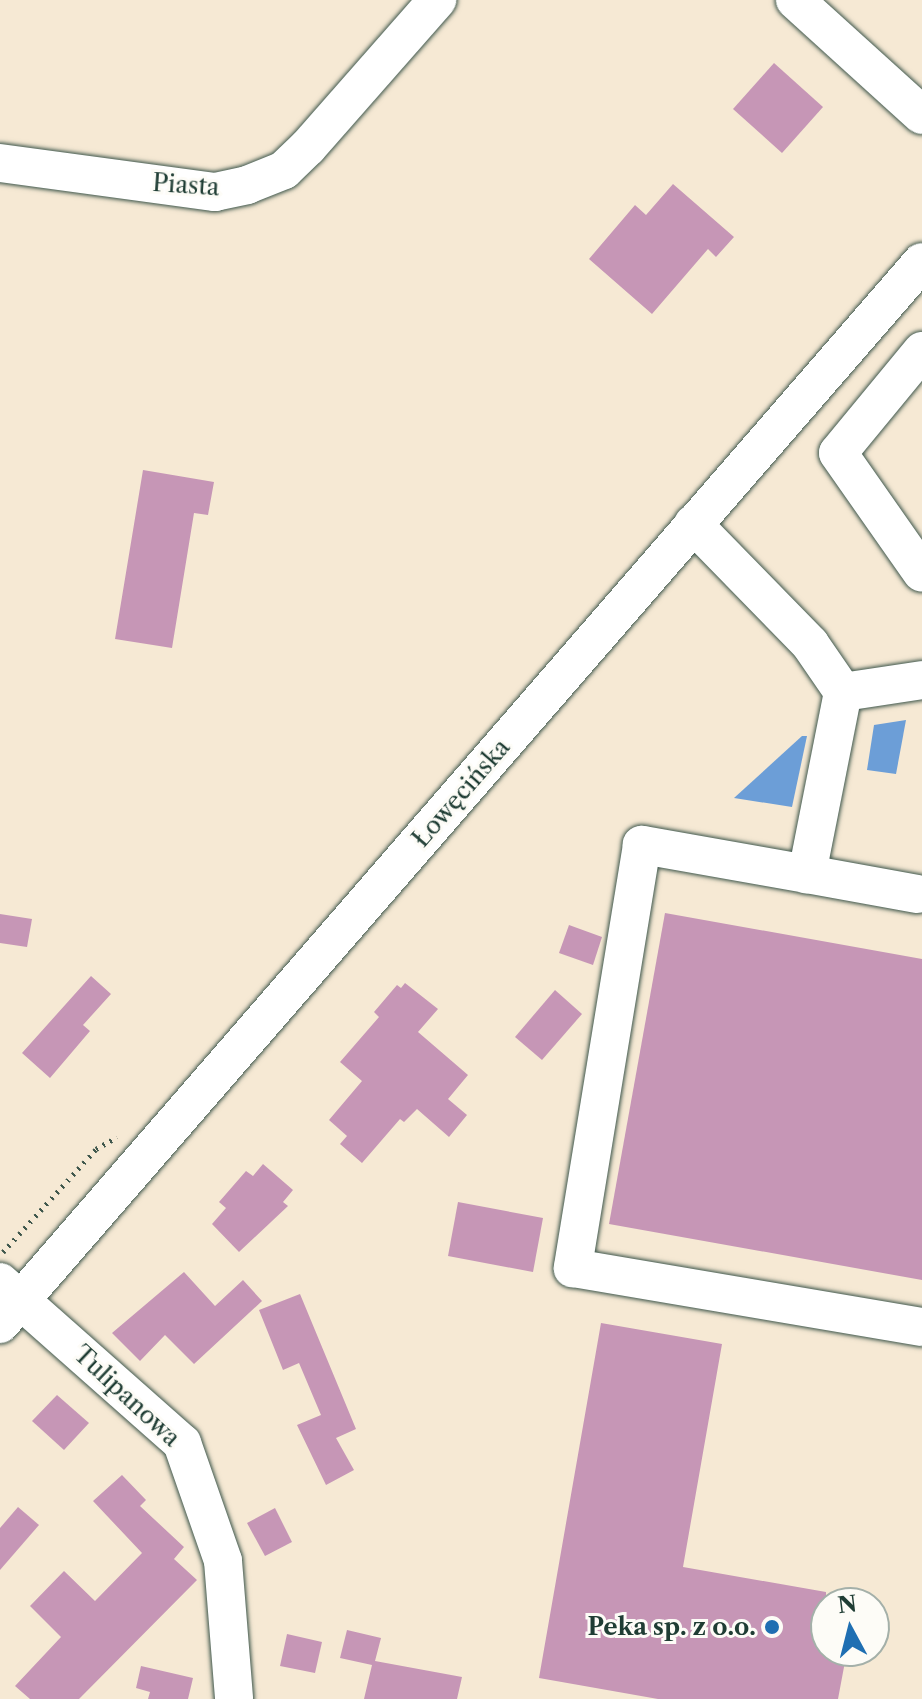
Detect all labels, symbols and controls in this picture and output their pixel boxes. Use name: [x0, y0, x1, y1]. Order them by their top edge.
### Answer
street label: Piasta: [151, 168, 221, 202]
street label: Łowęcińska: [406, 733, 516, 853]
street label: Tulipanowa: [68, 1340, 186, 1452]
north arrow: [810, 1587, 890, 1667]
text: N: [836, 1590, 858, 1619]
place label: Peka sp. z o.o.: [587, 1613, 756, 1641]
marker: Peka sp. z o.o.: [763, 1618, 781, 1636]

